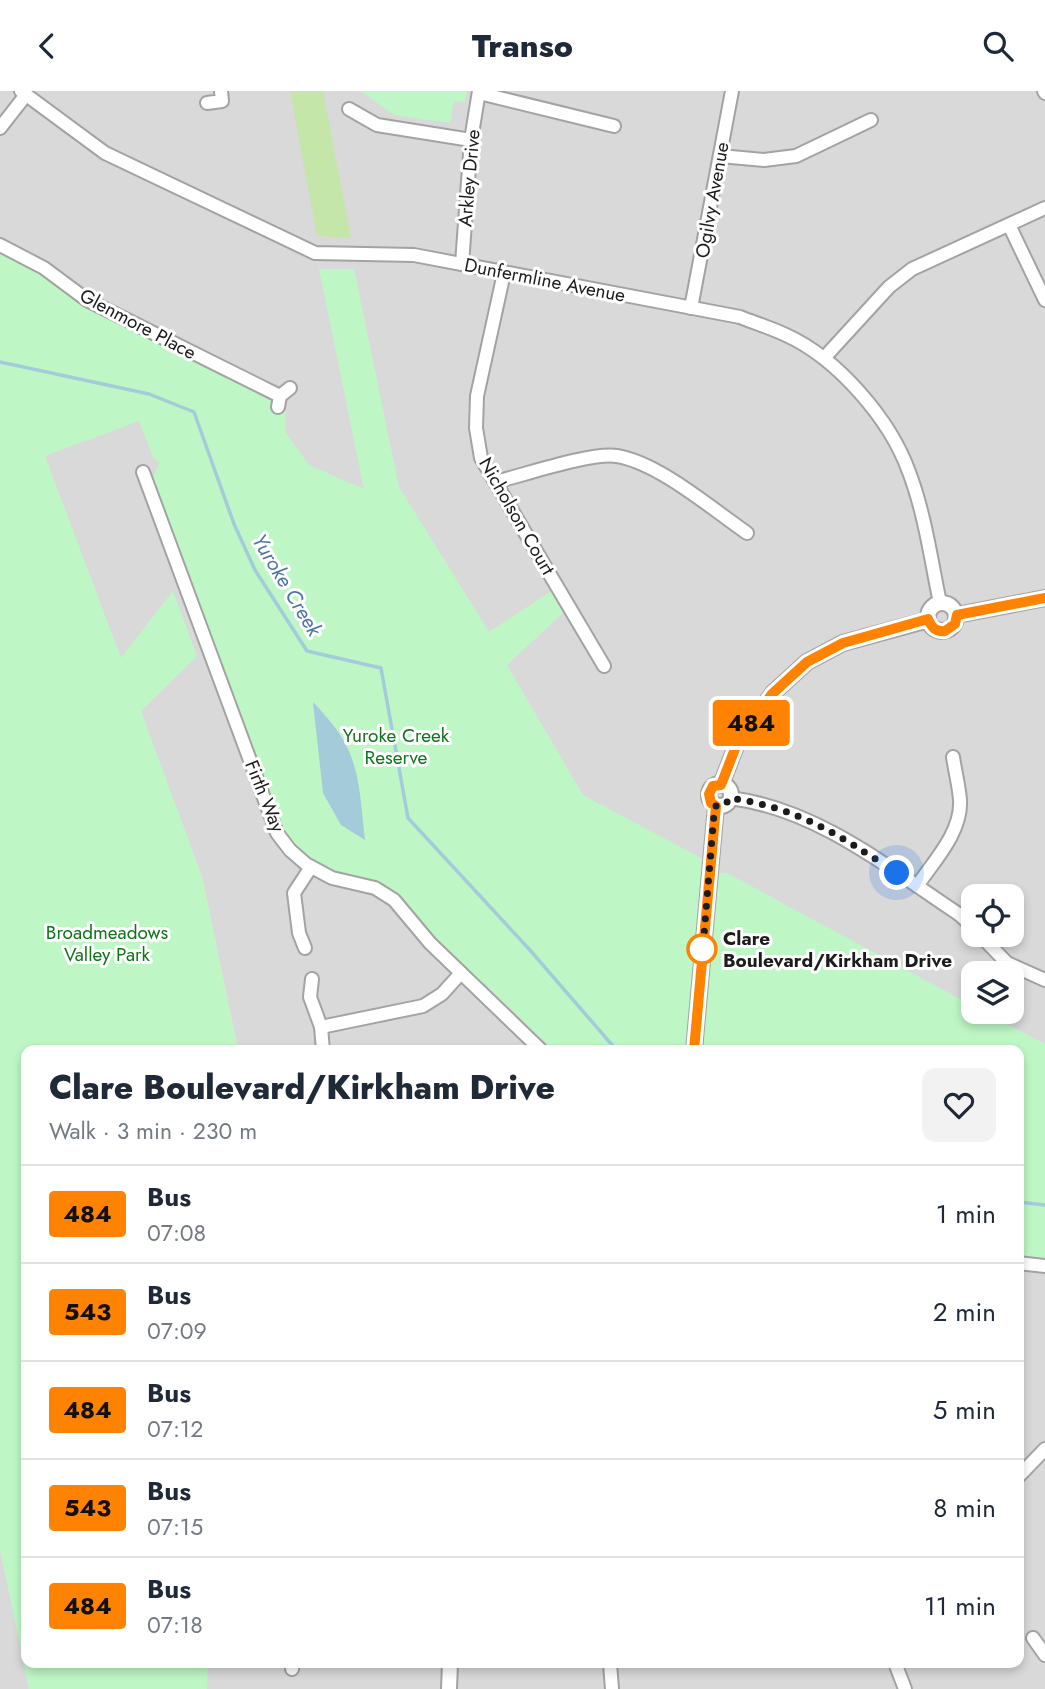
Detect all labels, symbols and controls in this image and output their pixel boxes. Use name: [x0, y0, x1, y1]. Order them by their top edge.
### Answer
text: Transo: [472, 23, 573, 69]
icon: back: [28, 27, 66, 65]
icon: search: [979, 27, 1017, 65]
street label: Arkley Drive: [451, 128, 487, 228]
street label: Ogilvy Avenue: [689, 140, 736, 260]
street label: Dunfermline Avenue: [462, 251, 628, 309]
street label: Glenmore Place: [75, 282, 201, 366]
street label: Nicholson Court: [472, 452, 562, 580]
water label: Yuroke Creek: [245, 528, 330, 643]
line badge: 484: [711, 700, 791, 746]
text: 484: [727, 705, 775, 740]
park label: Yuroke Creek Reserve: [343, 722, 450, 771]
street label: Firth Way: [238, 756, 292, 837]
your location: [879, 855, 914, 890]
map controls: [961, 884, 1024, 1024]
button: locate: [961, 884, 1024, 947]
park label: Broadmeadows Valley Park: [46, 919, 169, 968]
place label: Clare Boulevard/Kirkham Drive: [723, 925, 952, 974]
marker: Clare Boulevard/Kirkham Drive: [687, 934, 717, 964]
button: layers: [961, 961, 1024, 1024]
text: Clare Boulevard/Kirkham Drive: [49, 1064, 555, 1111]
button: heart: [922, 1068, 996, 1142]
text: Walk · 3 min · 230 m: [49, 1114, 257, 1148]
text: Bus: [147, 1178, 191, 1216]
text: 1 min: [936, 1195, 996, 1233]
text: 484: [63, 1196, 112, 1231]
text: 07:08: [147, 1216, 206, 1250]
text: Bus: [147, 1276, 191, 1314]
text: 2 min: [933, 1293, 996, 1331]
text: 543: [64, 1294, 111, 1329]
text: 07:09: [147, 1314, 207, 1348]
text: Bus: [147, 1374, 191, 1412]
text: 5 min: [933, 1391, 996, 1429]
text: 484: [63, 1392, 112, 1427]
text: 07:12: [147, 1412, 203, 1446]
text: Bus: [147, 1472, 191, 1510]
text: 8 min: [933, 1489, 996, 1527]
text: 543: [64, 1490, 111, 1525]
text: 07:15: [147, 1510, 203, 1544]
text: Bus: [147, 1570, 191, 1608]
text: 11 min: [924, 1587, 996, 1625]
text: 484: [63, 1588, 112, 1623]
text: 07:18: [147, 1608, 203, 1642]

